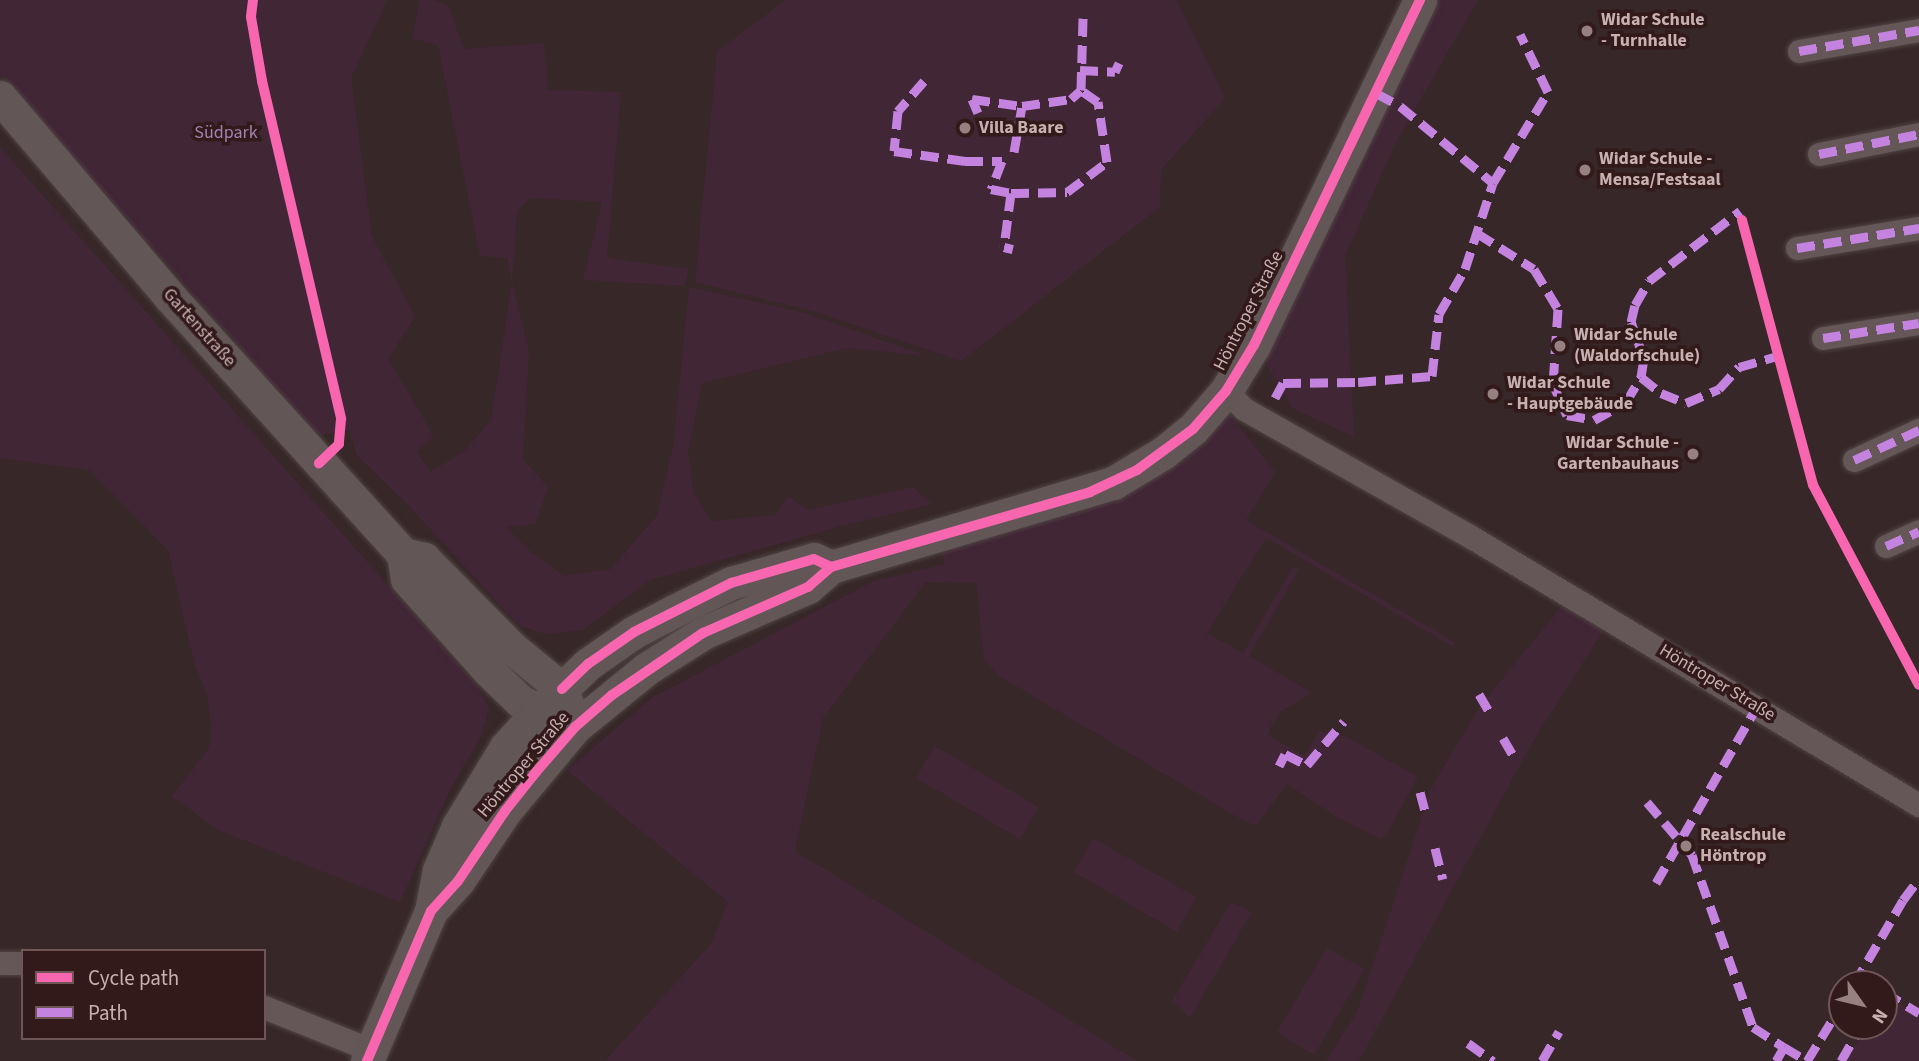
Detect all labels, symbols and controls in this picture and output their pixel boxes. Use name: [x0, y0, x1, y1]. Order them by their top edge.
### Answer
place label: Widar Schule - Turnhalle: [1601, 10, 1705, 52]
marker: Widar Schule - Turnhalle: [1579, 23, 1595, 39]
place label: Villa Baare: [979, 117, 1064, 139]
marker: Villa Baare: [957, 120, 973, 136]
park label: Südpark: [194, 122, 258, 144]
place label: Widar Schule - Mensa/Festsaal: [1599, 149, 1721, 192]
marker: Widar Schule - Mensa/Festsaal: [1577, 162, 1593, 178]
street label: Höntroper Straße: [1210, 248, 1288, 374]
street label: Gartenstraße: [158, 284, 240, 372]
place label: Widar Schule (Waldorfschule): [1574, 325, 1700, 368]
marker: Widar Schule (Waldorfschule): [1552, 338, 1568, 354]
place label: Widar Schule - Hauptgebäude: [1507, 373, 1633, 416]
marker: Widar Schule - Hauptgebäude: [1485, 386, 1501, 402]
place label: Widar Schule - Gartenbauhaus: [1557, 433, 1679, 476]
marker: Widar Schule - Gartenbauhaus: [1685, 446, 1701, 462]
street label: Höntroper Straße: [1655, 640, 1779, 726]
street label: Höntroper Straße: [473, 708, 575, 822]
place label: Realschule Höntrop: [1700, 825, 1786, 868]
marker: Realschule Höntrop: [1678, 838, 1694, 854]
legend: [21, 949, 266, 1040]
text: Cycle path: [88, 963, 179, 993]
north arrow: [1828, 970, 1898, 1040]
text: Path: [88, 998, 128, 1028]
text: N: [1864, 1003, 1894, 1029]

